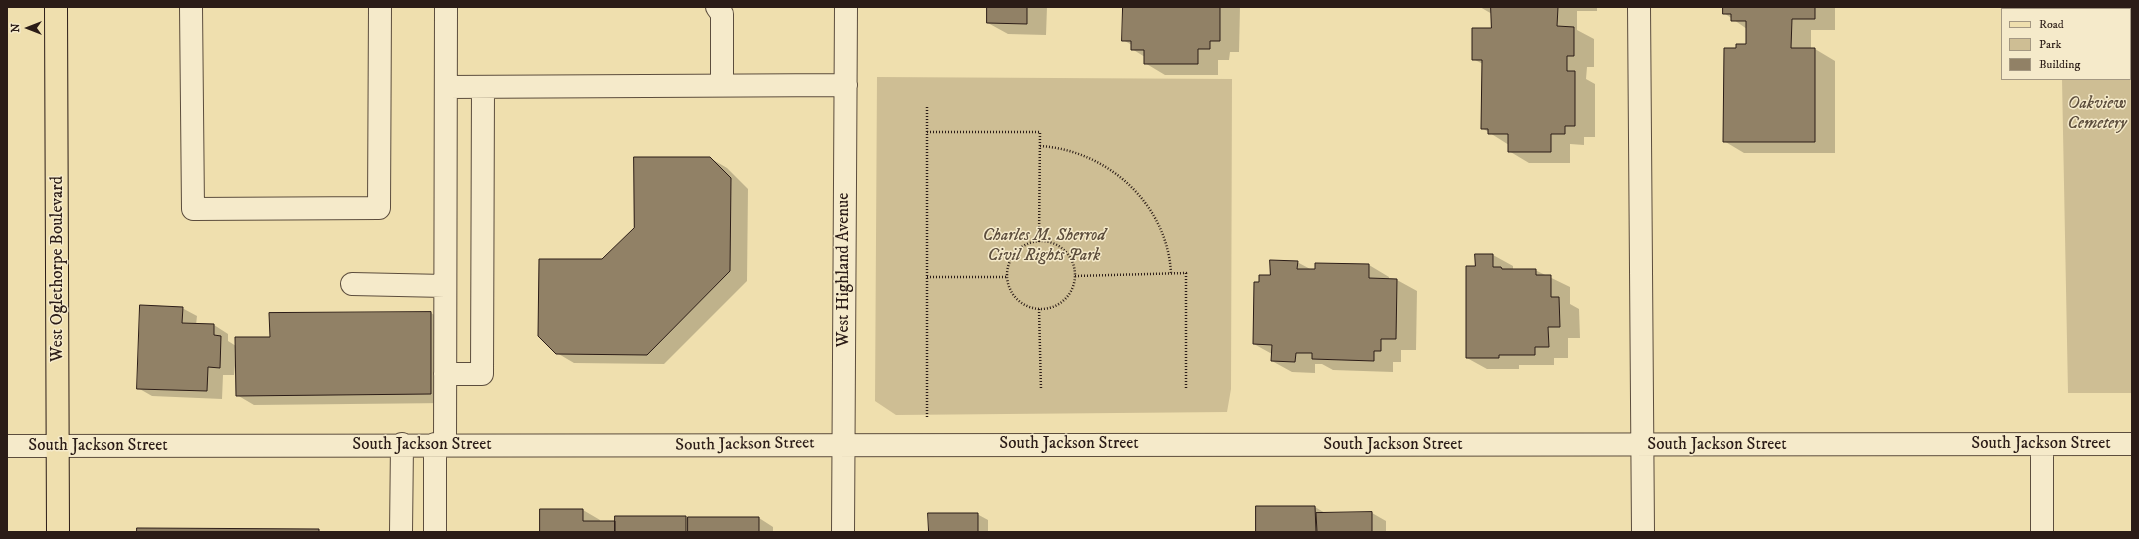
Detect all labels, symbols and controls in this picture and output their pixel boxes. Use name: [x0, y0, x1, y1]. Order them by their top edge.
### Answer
north arrow: [8, 8, 48, 48]
legend: [2001, 8, 2131, 80]
text: Road: [2039, 17, 2064, 32]
text: N: [9, 23, 23, 33]
text: Park: [2039, 37, 2061, 52]
text: Building: [2039, 57, 2080, 72]
park label: Oakview Cemetery: [2067, 94, 2127, 134]
street label: West Oglethorpe Boulevard: [48, 176, 68, 362]
street label: West Highland Avenue: [834, 193, 854, 347]
park label: Charles M. Sherrod Civil Rights Park: [982, 226, 1106, 266]
street label: South Jackson Street: [675, 434, 815, 456]
street label: South Jackson Street: [999, 434, 1139, 454]
street label: South Jackson Street: [1971, 434, 2111, 454]
street label: South Jackson Street: [352, 435, 492, 455]
street label: South Jackson Street: [1323, 435, 1463, 455]
street label: South Jackson Street: [1647, 435, 1787, 455]
street label: South Jackson Street: [28, 436, 168, 456]

